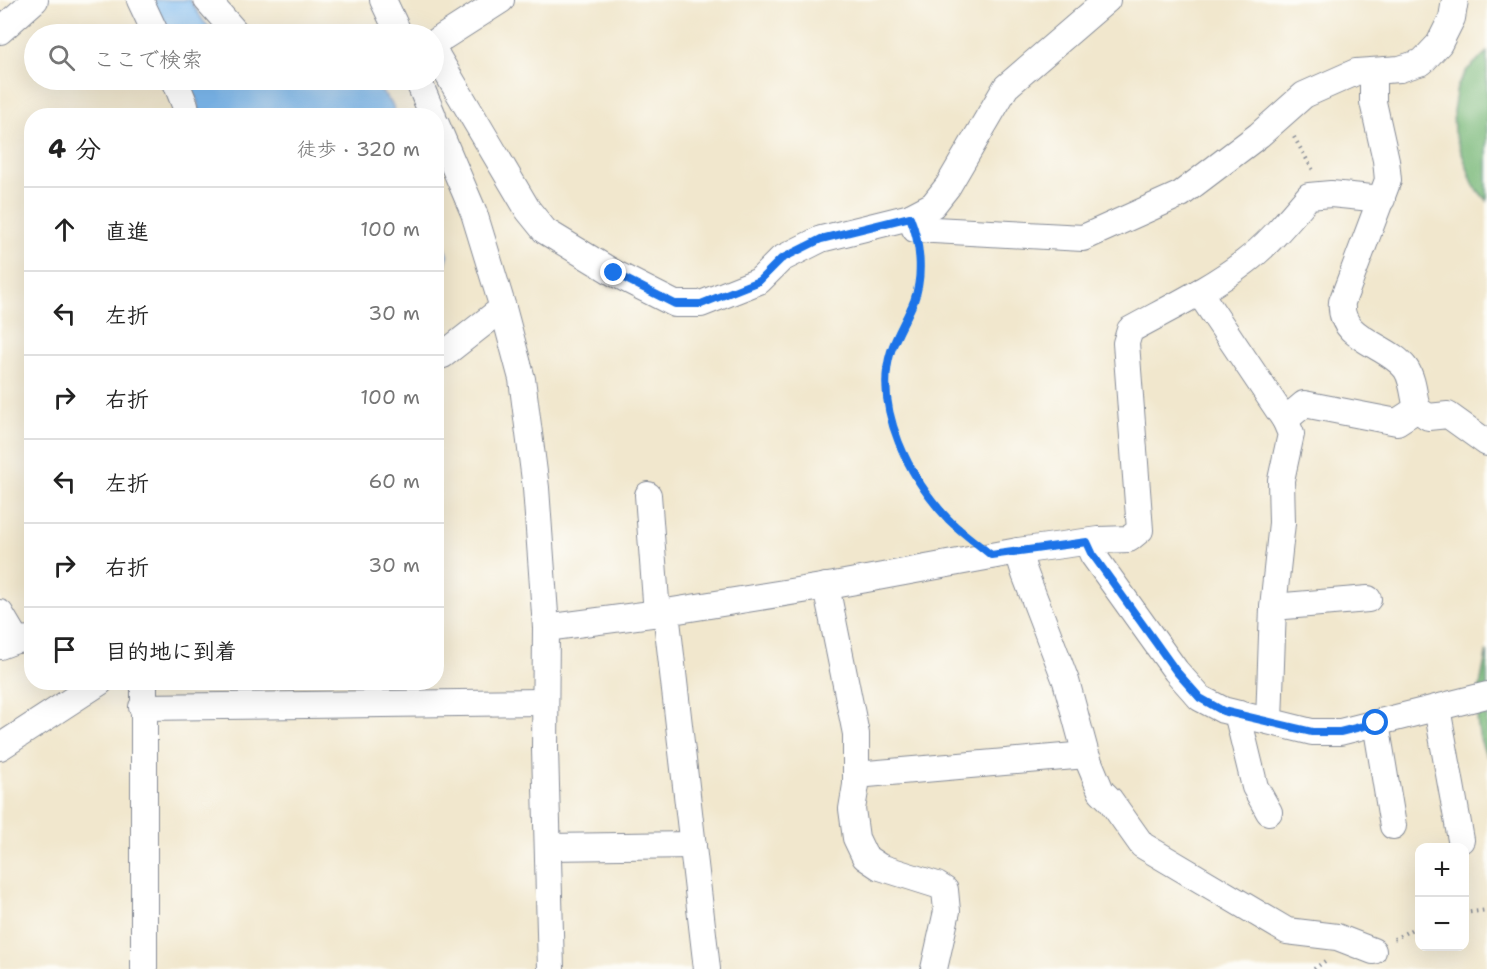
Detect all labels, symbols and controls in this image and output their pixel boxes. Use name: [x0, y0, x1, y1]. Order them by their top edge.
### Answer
search box: [24, 24, 444, 90]
icon: search: [45, 41, 78, 74]
text: ここで検索: [93, 45, 203, 74]
text: 4 分: [48, 131, 101, 166]
text: 徒歩 · 320 m: [297, 136, 420, 162]
icon: ahead: [48, 213, 81, 246]
text: 100 m: [360, 216, 420, 242]
text: 直進: [105, 217, 149, 246]
route end: [600, 259, 626, 285]
icon: left: [48, 297, 81, 330]
text: 30 m: [368, 300, 420, 326]
text: 左折: [105, 301, 149, 330]
icon: right: [48, 381, 81, 414]
text: 100 m: [360, 384, 420, 410]
text: 右折: [105, 385, 149, 414]
icon: left: [48, 465, 81, 498]
text: 60 m: [368, 468, 420, 494]
text: 左折: [105, 469, 149, 498]
icon: right: [48, 549, 81, 582]
text: 30 m: [368, 552, 420, 578]
text: 右折: [105, 553, 149, 582]
icon: arrive: [48, 633, 81, 666]
text: 目的地に到着: [105, 637, 237, 666]
route start: [1362, 709, 1388, 735]
map controls: [1415, 843, 1469, 951]
button: +: [1415, 843, 1469, 897]
button: −: [1415, 897, 1469, 951]

